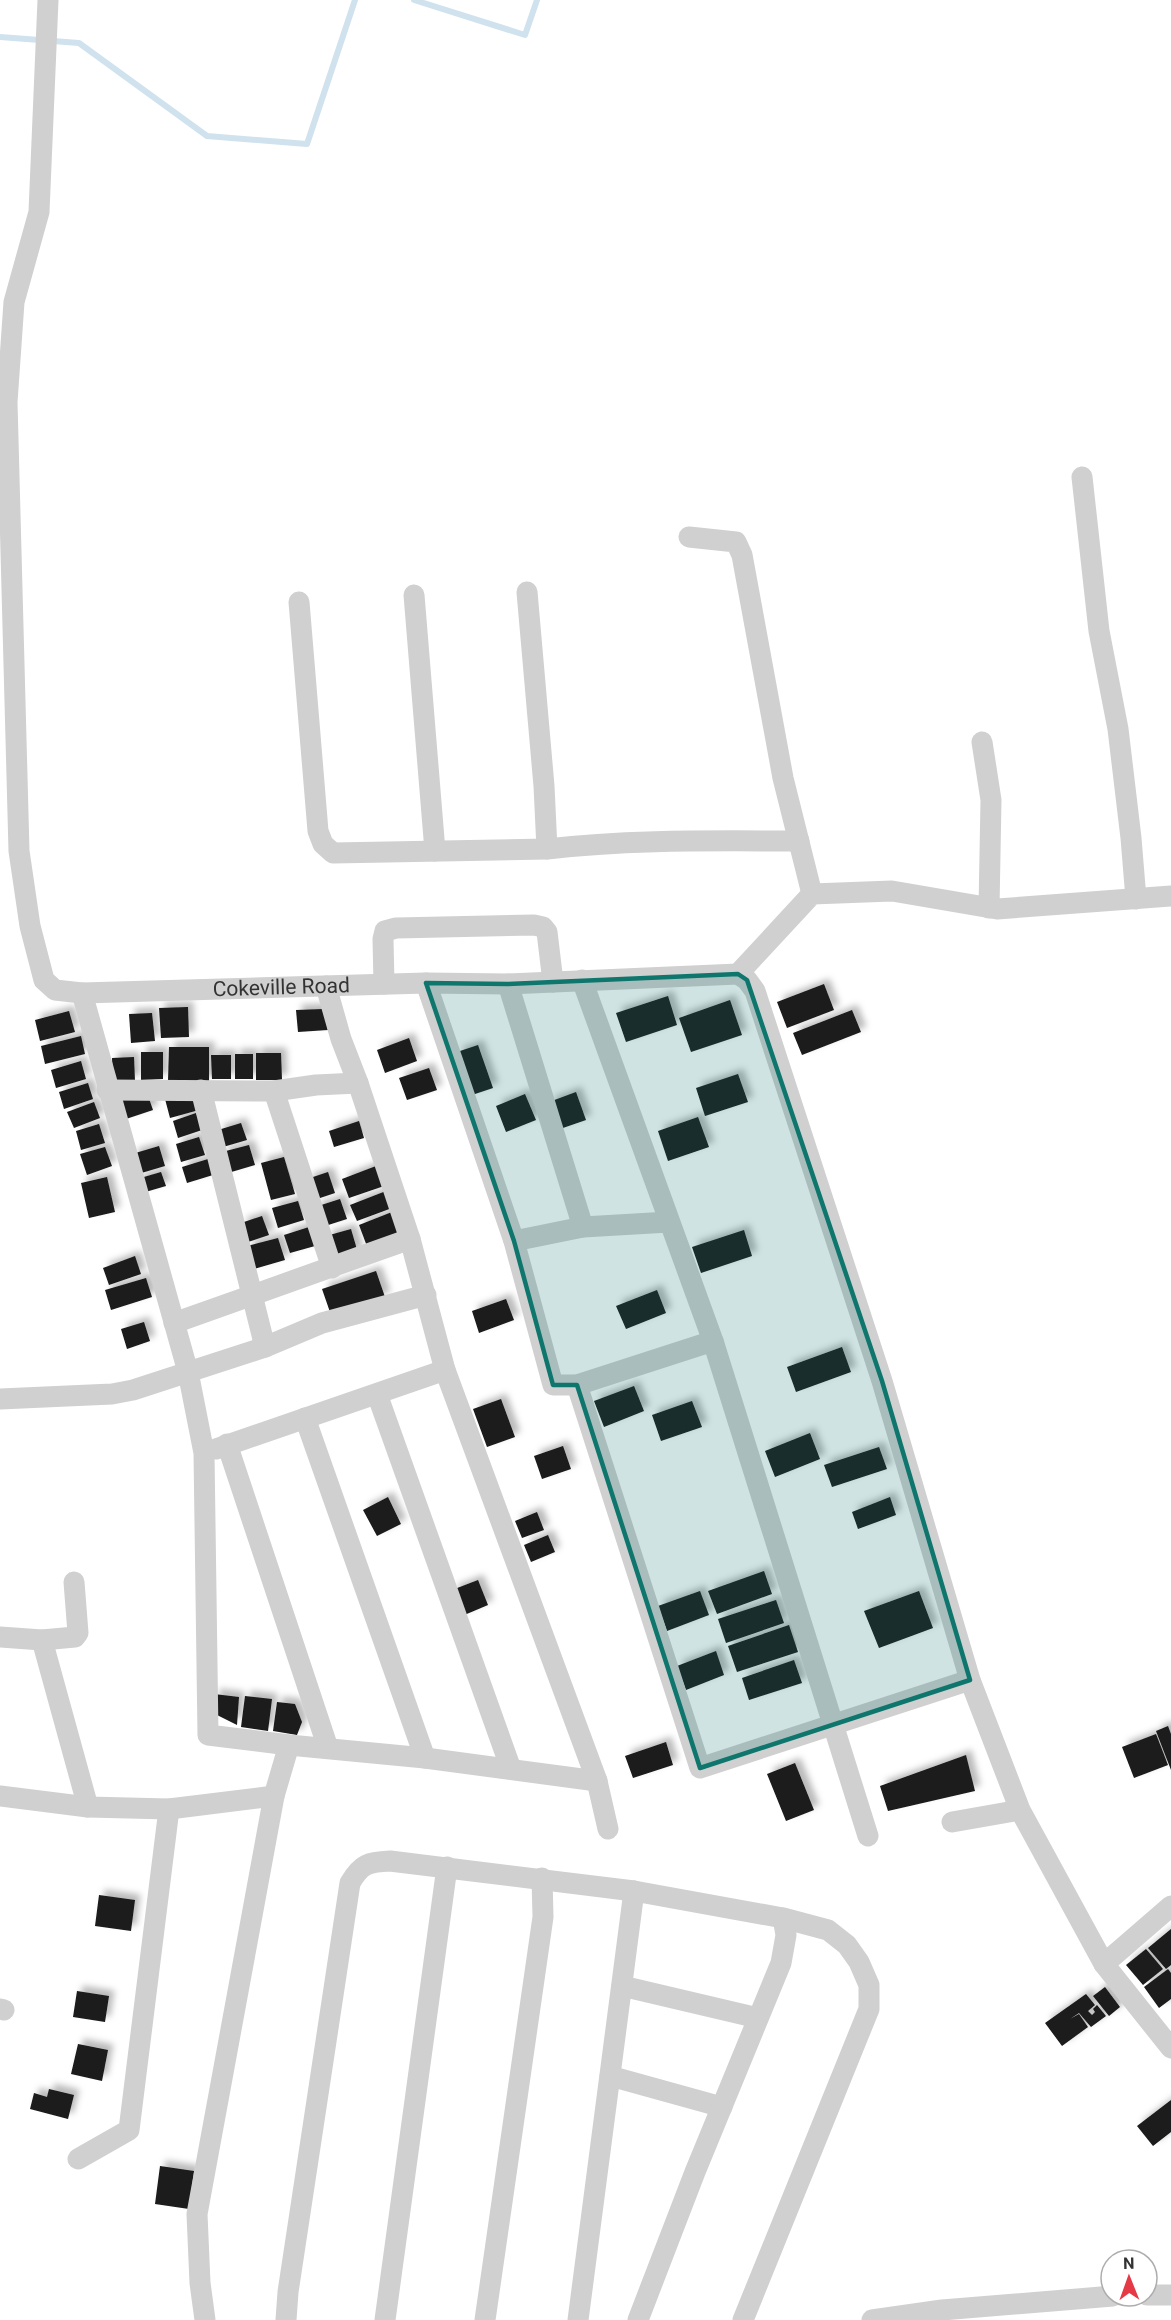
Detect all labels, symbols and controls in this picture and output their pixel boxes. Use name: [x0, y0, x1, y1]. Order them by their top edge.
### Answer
street label: Cokeville Road: [212, 973, 350, 1001]
north arrow: [1099, 2248, 1159, 2308]
text: N: [1123, 2254, 1135, 2273]

